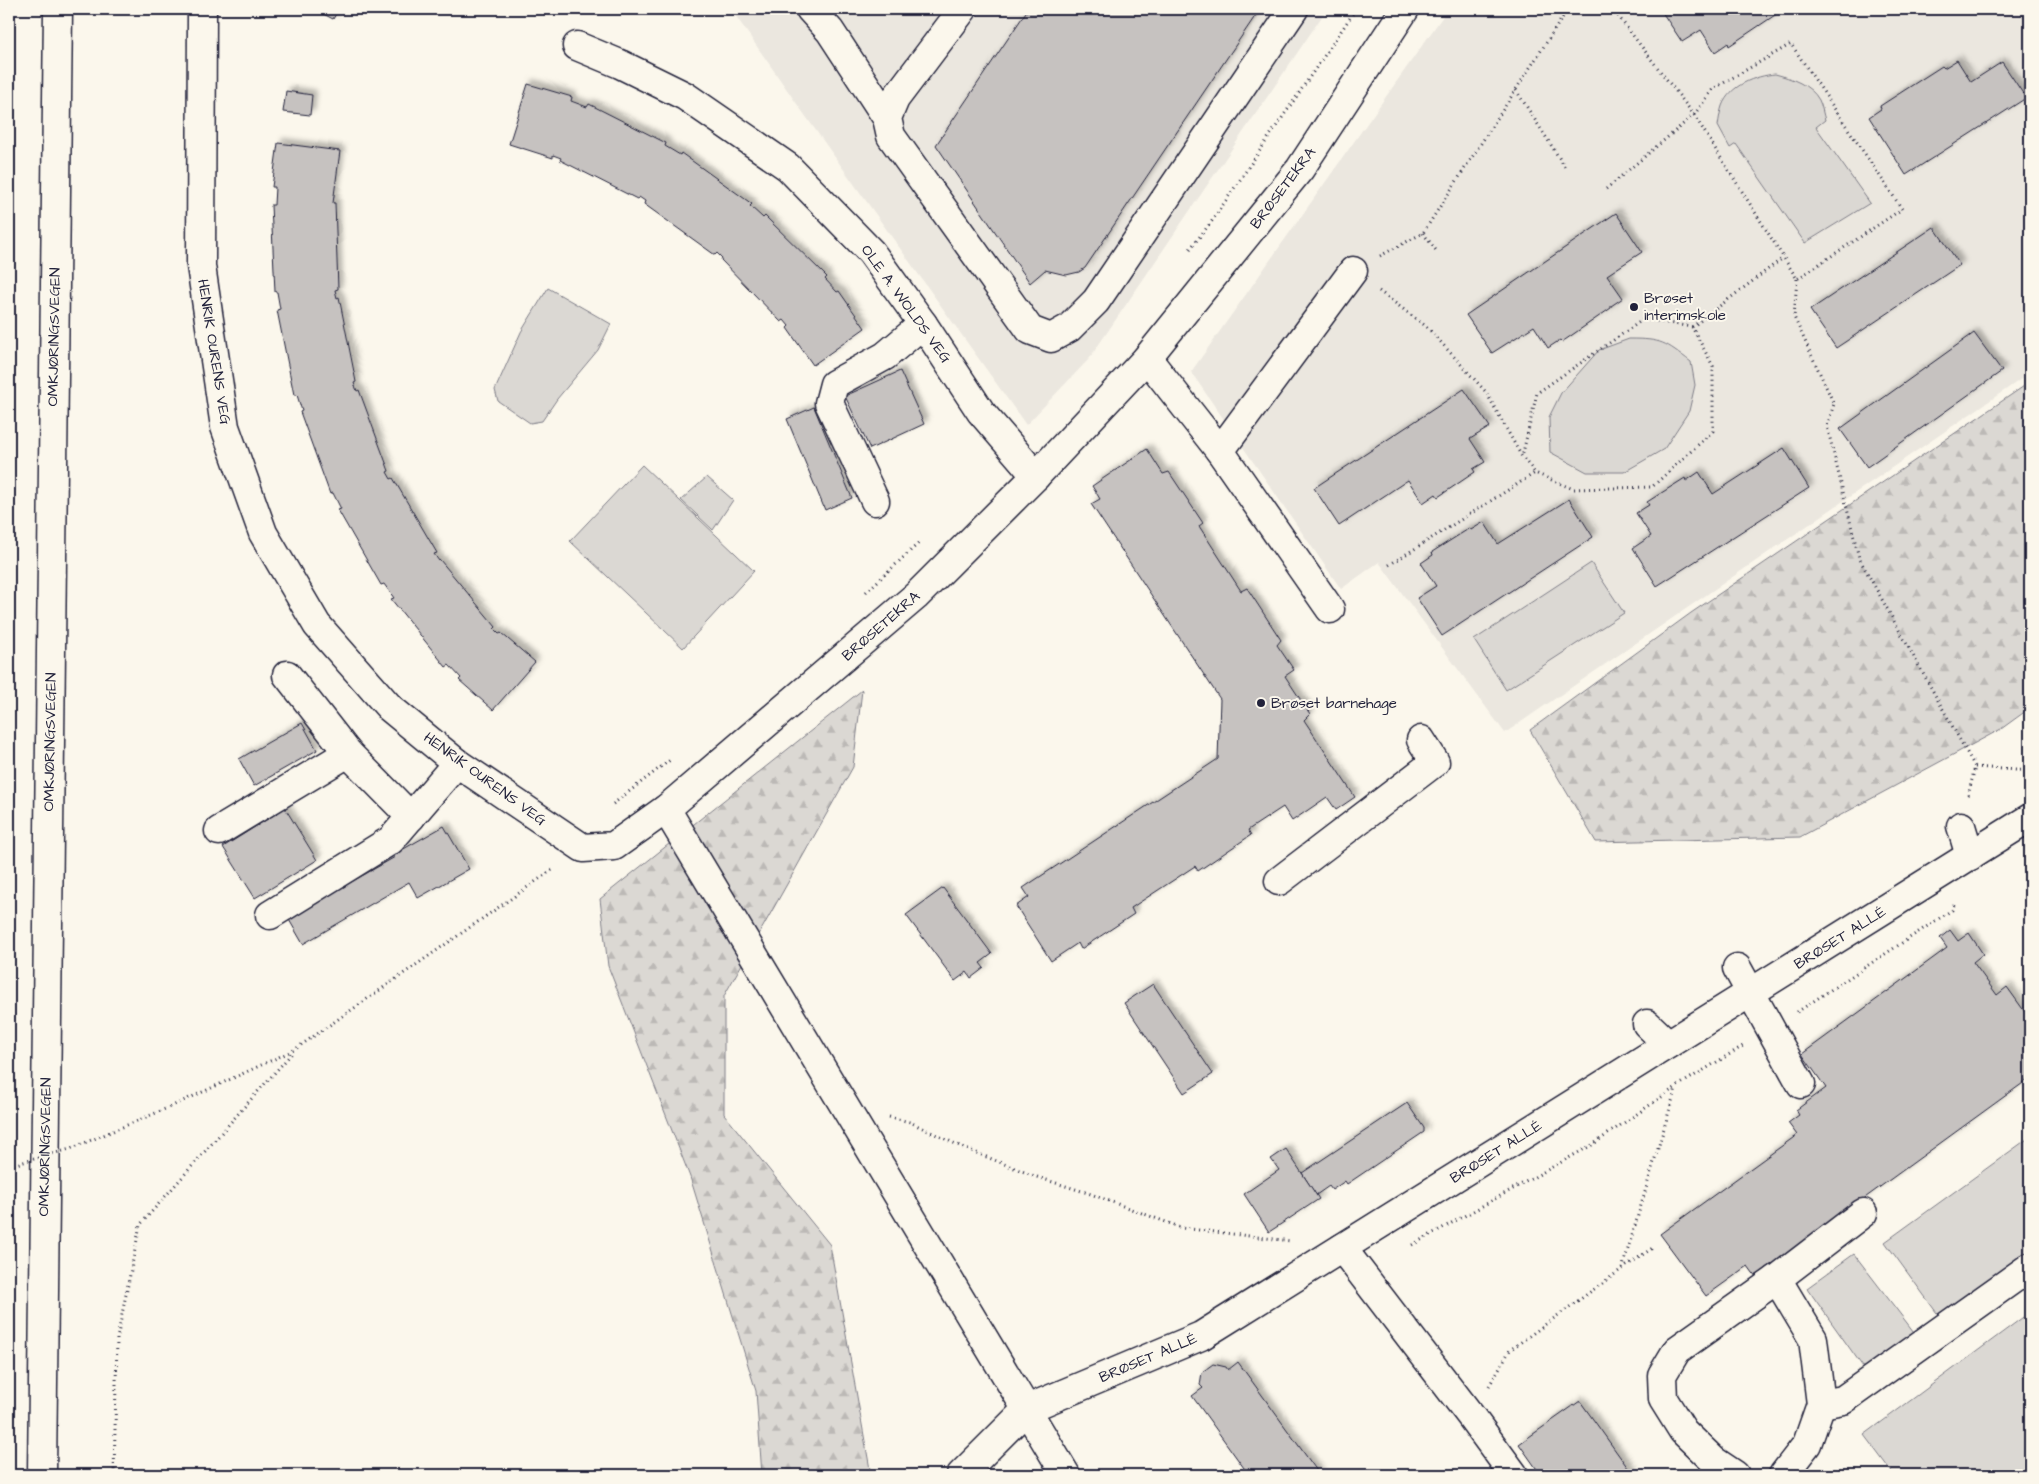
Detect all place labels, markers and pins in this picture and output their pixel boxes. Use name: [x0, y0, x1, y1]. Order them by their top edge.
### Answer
place label: Brøset interimskole: [1644, 288, 1726, 326]
marker: Brøset interimskole: [1628, 301, 1640, 313]
place label: Brøset barnehage: [1271, 693, 1397, 715]
marker: Brøset barnehage: [1255, 697, 1267, 709]

